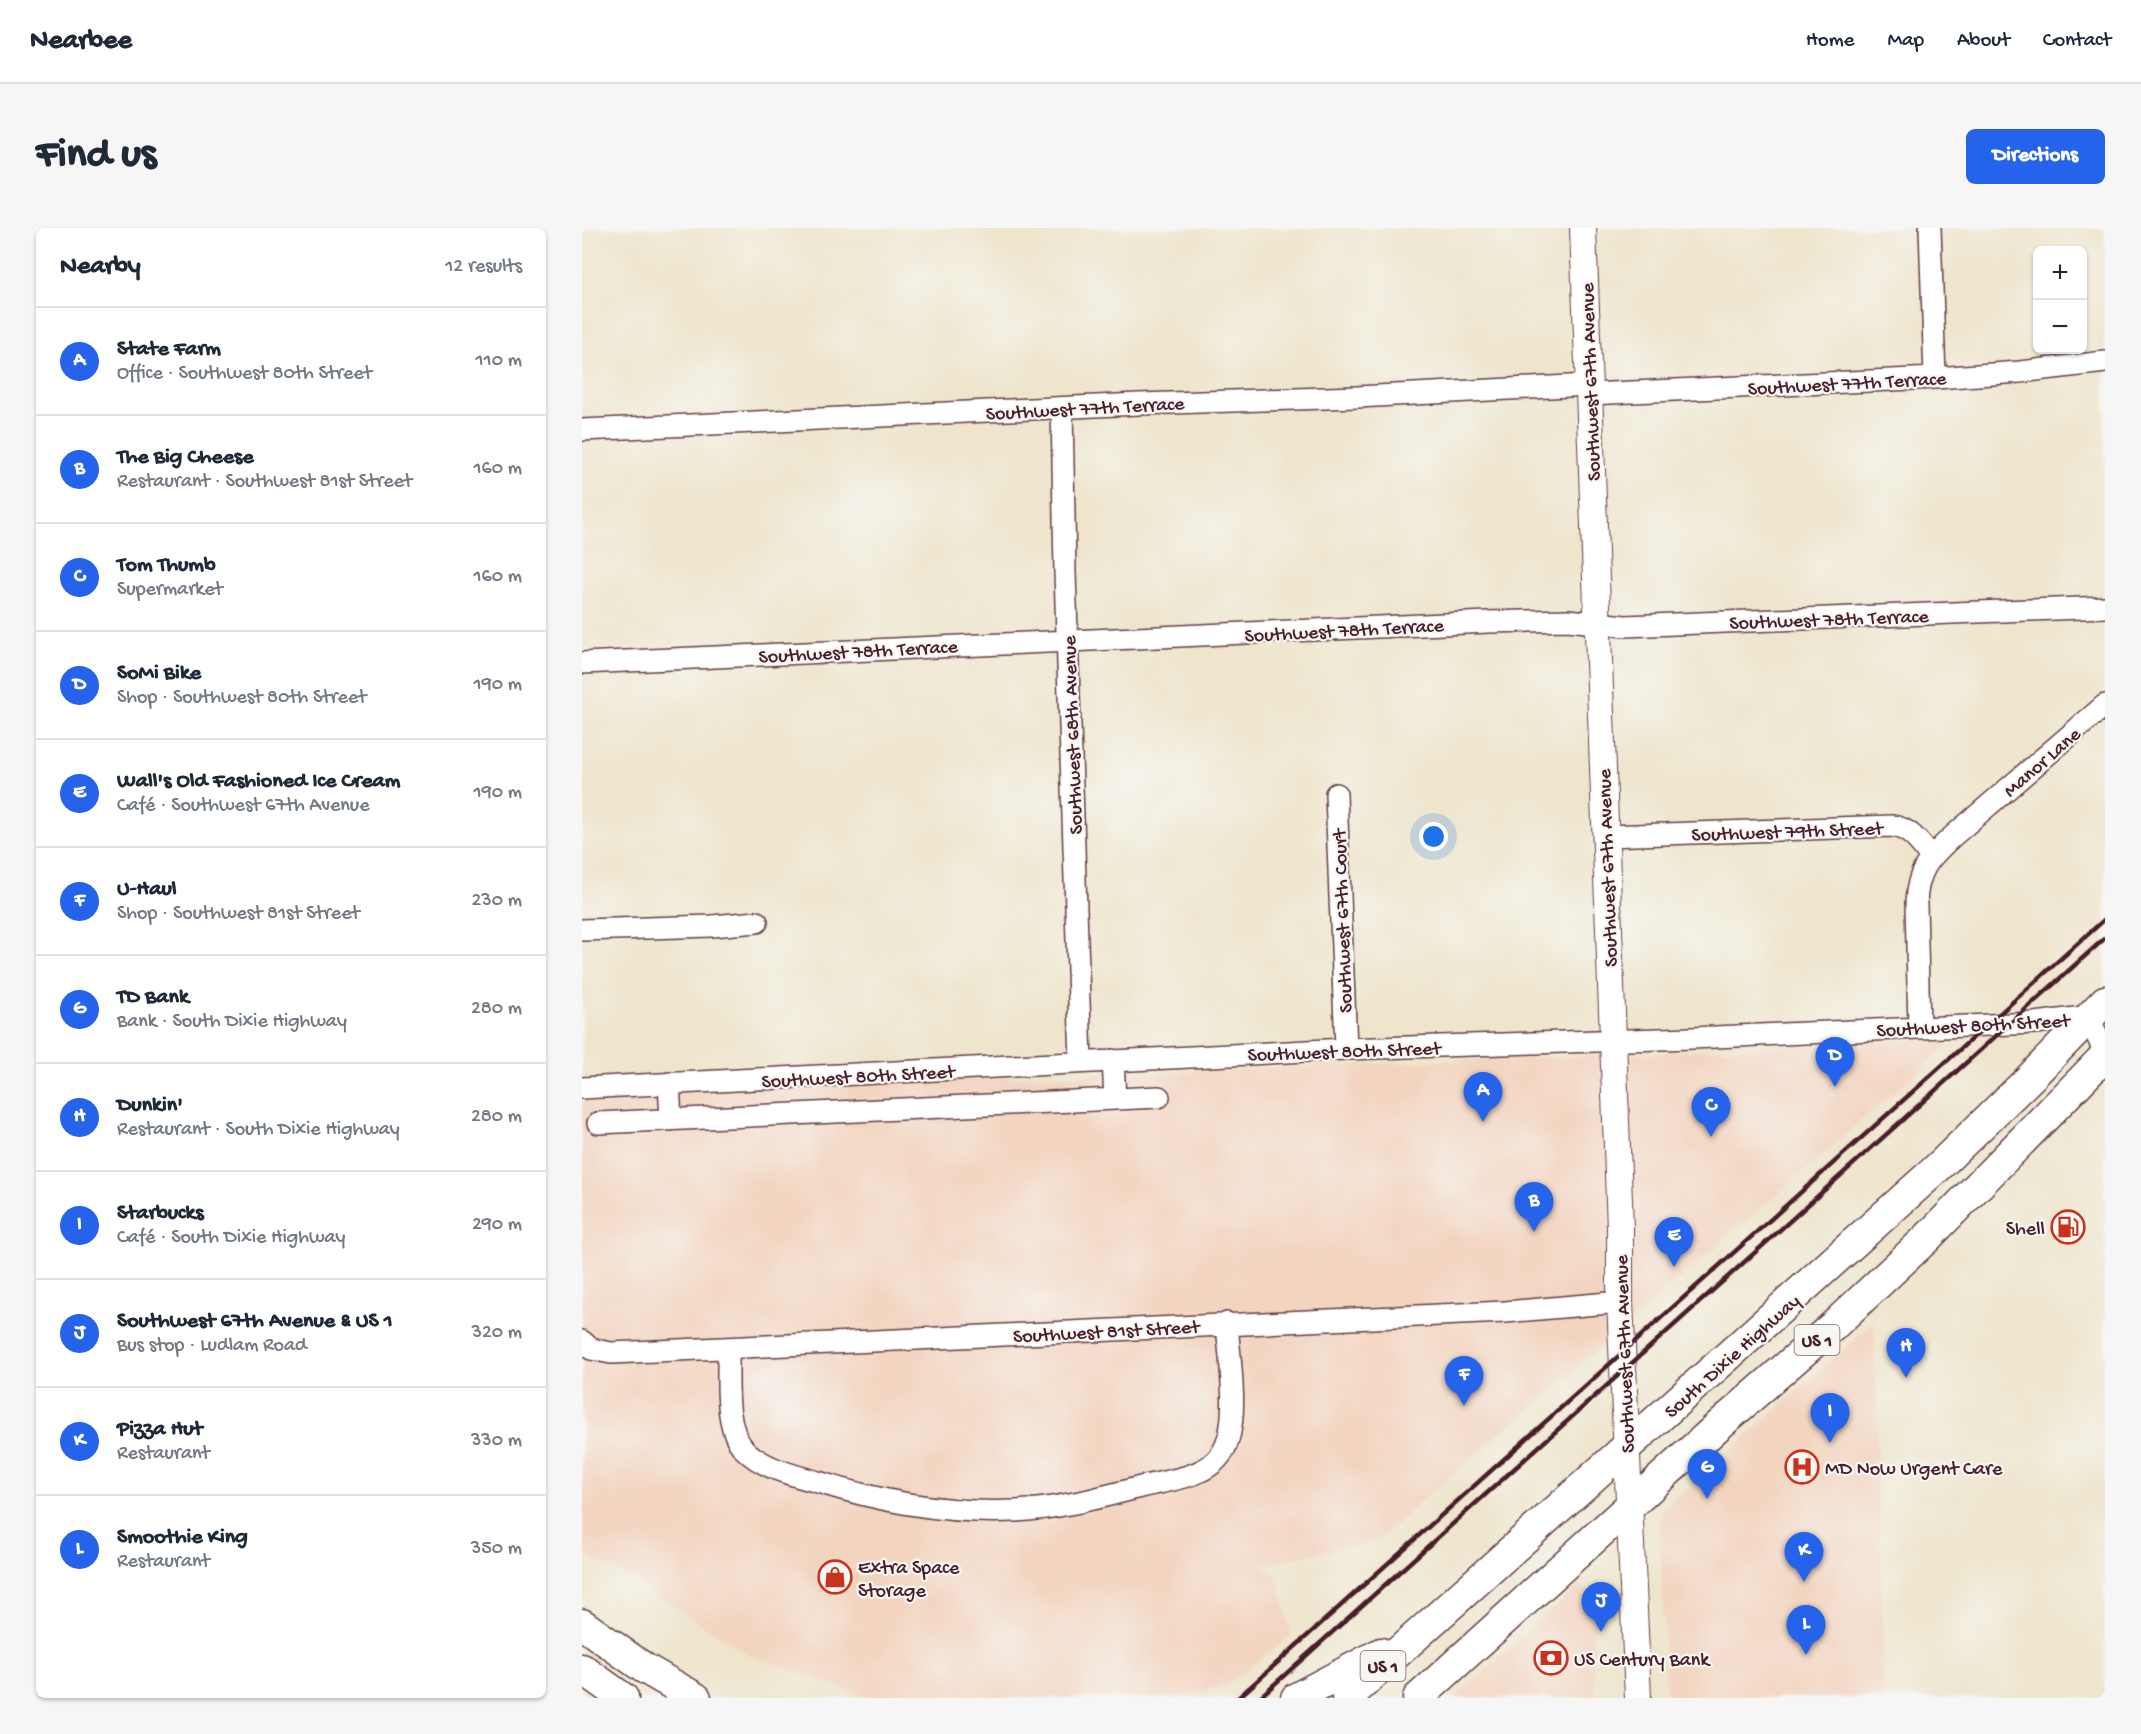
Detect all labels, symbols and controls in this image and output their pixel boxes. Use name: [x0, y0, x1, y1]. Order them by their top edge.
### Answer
text: Nearbee: [30, 25, 132, 58]
text: Home: [1806, 29, 1854, 54]
text: Map: [1887, 29, 1924, 54]
text: About: [1957, 29, 2010, 54]
text: Contact: [2043, 29, 2111, 54]
button: Directions: [1966, 129, 2105, 184]
text: Find us: [36, 132, 156, 181]
map controls: [2033, 246, 2087, 354]
button: +: [2033, 246, 2087, 300]
text: Nearby: [60, 252, 141, 283]
text: 12 results: [445, 256, 522, 279]
street label: Southwest 67th Avenue: [1578, 282, 1607, 481]
button: −: [2033, 300, 2087, 354]
text: State Farm: [117, 337, 221, 363]
text: A: [74, 350, 85, 373]
text: 110 m: [476, 350, 522, 373]
text: Office · Southwest 80th Street: [117, 363, 372, 386]
street label: Southwest 77th Terrace: [1747, 369, 1948, 402]
street label: Southwest 77th Terrace: [985, 394, 1186, 427]
text: The Big Cheese: [117, 445, 254, 471]
text: B: [74, 458, 85, 481]
text: 160 m: [473, 458, 522, 481]
text: Restaurant · Southwest 81st Street: [117, 471, 412, 494]
text: Tom Thumb: [117, 553, 216, 579]
text: C: [74, 566, 85, 589]
text: 160 m: [473, 566, 522, 589]
text: Supermarket: [117, 579, 223, 602]
street label: Southwest 78th Terrace: [1729, 607, 1930, 636]
street label: Southwest 78th Terrace: [1244, 616, 1445, 649]
street label: Southwest 68th Avenue: [1060, 634, 1089, 835]
street label: Southwest 78th Terrace: [758, 637, 959, 670]
text: SoMi Bike: [117, 661, 201, 687]
text: D: [73, 674, 86, 697]
text: 190 m: [474, 674, 522, 697]
text: Shop · Southwest 80th Street: [117, 687, 366, 710]
street label: Manor Lane: [2000, 723, 2087, 803]
street label: Southwest 67th Avenue: [1595, 768, 1624, 967]
text: Wall's Old Fashioned Ice Cream: [117, 769, 400, 795]
text: E: [73, 782, 86, 805]
text: 190 m: [474, 782, 522, 805]
text: Café · Southwest 67th Avenue: [117, 795, 370, 818]
street label: Southwest 79th Street: [1691, 819, 1885, 848]
your location: [1419, 822, 1448, 851]
street label: Southwest 67th Court: [1330, 827, 1359, 1013]
text: U-Haul: [117, 877, 177, 903]
text: F: [74, 890, 85, 913]
text: 230 m: [472, 890, 522, 913]
text: Shop · Southwest 81st Street: [117, 903, 360, 926]
text: TD Bank: [117, 985, 189, 1011]
text: G: [73, 998, 86, 1021]
text: 280 m: [471, 998, 522, 1021]
text: Bank · South Dixie Highway: [117, 1011, 347, 1034]
street label: Southwest 80th Street: [1876, 1011, 2072, 1044]
pin: D: [1816, 1038, 1854, 1087]
street label: Southwest 80th Street: [1247, 1039, 1443, 1068]
street label: Southwest 80th Street: [761, 1062, 957, 1095]
pin: A: [1464, 1072, 1502, 1122]
pin: C: [1692, 1088, 1730, 1137]
text: Dunkin': [117, 1093, 183, 1119]
text: H: [74, 1106, 85, 1129]
text: 280 m: [471, 1106, 522, 1129]
text: Restaurant · South Dixie Highway: [117, 1119, 400, 1142]
pin: B: [1514, 1182, 1554, 1232]
text: Starbucks: [117, 1201, 204, 1227]
fuel station icon: Shell: [2050, 1209, 2086, 1245]
text: I: [77, 1214, 82, 1237]
text: 290 m: [472, 1214, 522, 1237]
pin: E: [1654, 1218, 1694, 1267]
place label: Shell: [2006, 1219, 2045, 1242]
text: Café · South Dixie Highway: [117, 1227, 345, 1250]
street label: Southwest 67th Avenue: [1612, 1254, 1641, 1453]
street label: South Dixie Highway: [1661, 1291, 1806, 1424]
text: Southwest 67th Avenue & US 1: [117, 1309, 393, 1335]
street label: Southwest 81st Street: [1012, 1317, 1202, 1350]
text: J: [74, 1322, 85, 1345]
text: 320 m: [472, 1322, 522, 1345]
road number: US 1: [1794, 1325, 1840, 1355]
pin: H: [1886, 1328, 1926, 1378]
text: Bus stop · Ludlam Road: [117, 1335, 307, 1358]
pin: F: [1444, 1356, 1484, 1406]
pin: I: [1810, 1394, 1850, 1443]
text: Pizza Hut: [117, 1417, 203, 1443]
text: K: [74, 1430, 85, 1453]
text: 330 m: [471, 1430, 522, 1453]
text: Restaurant: [117, 1443, 210, 1466]
hospital icon: MD Now Urgent Care: [1784, 1449, 1820, 1485]
pin: G: [1688, 1450, 1726, 1499]
place label: MD Now Urgent Care: [1825, 1459, 2003, 1482]
text: Smoothie King: [117, 1525, 248, 1551]
pin: K: [1784, 1532, 1824, 1582]
text: L: [76, 1538, 83, 1561]
text: 350 m: [471, 1538, 522, 1561]
text: Restaurant: [117, 1551, 210, 1574]
place label: Extra Space Storage: [858, 1558, 960, 1604]
shop icon: Extra Space Storage: [817, 1559, 853, 1595]
pin: J: [1582, 1582, 1620, 1632]
pin: L: [1786, 1606, 1826, 1655]
bank icon: US Century Bank: [1533, 1640, 1569, 1676]
place label: US Century Bank: [1574, 1650, 1711, 1673]
road number: US 1: [1360, 1651, 1406, 1681]

